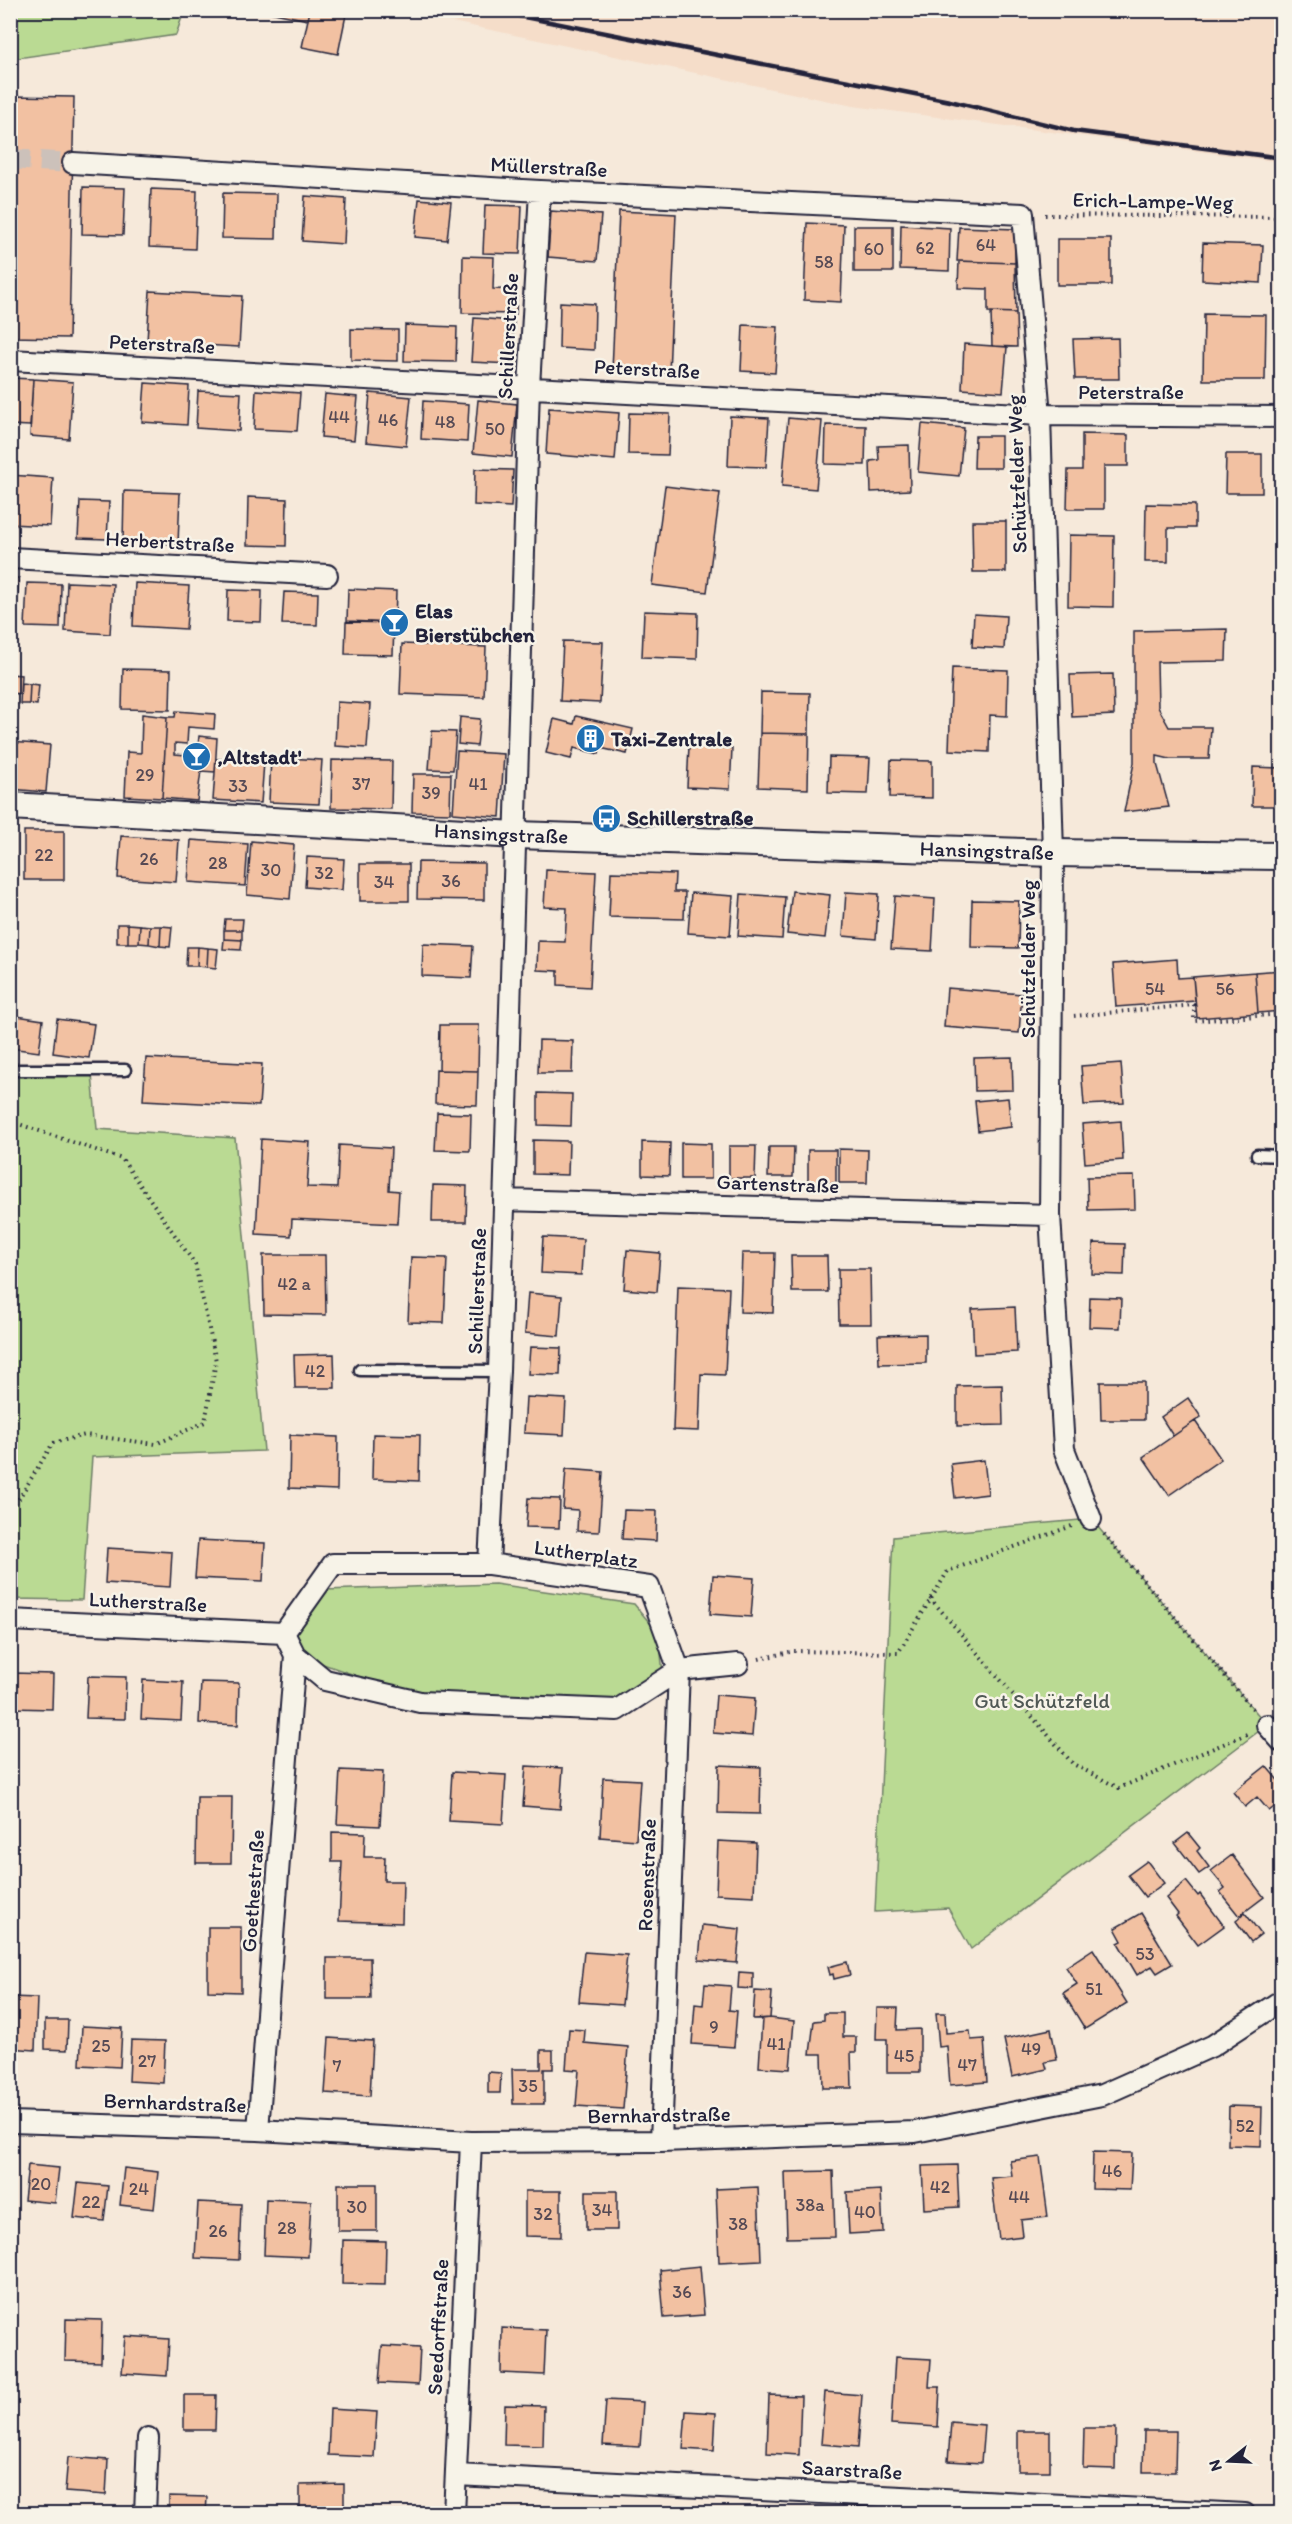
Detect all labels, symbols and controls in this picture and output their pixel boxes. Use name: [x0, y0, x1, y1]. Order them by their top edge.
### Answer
street label: Müllerstraße: [490, 151, 608, 182]
street label: Erich-Lampe-Weg: [1073, 187, 1234, 214]
house number: 64: [976, 234, 996, 256]
house number: 62: [916, 237, 935, 259]
house number: 60: [864, 238, 884, 260]
house number: 58: [814, 251, 834, 273]
street label: Schillerstraße: [492, 272, 523, 400]
street label: Peterstraße: [108, 328, 216, 359]
street label: Peterstraße: [593, 353, 701, 384]
street label: Peterstraße: [1078, 379, 1184, 404]
street label: Schützfelder Weg: [1001, 394, 1032, 554]
house number: 44: [328, 406, 350, 428]
house number: 46: [378, 409, 398, 431]
house number: 48: [435, 411, 455, 433]
house number: 50: [485, 418, 505, 440]
street label: Herbertstraße: [105, 526, 235, 557]
place label: Elas Bierstübchen: [415, 598, 535, 647]
bar icon: Elas Bierstübchen: [378, 607, 410, 639]
building icon: Taxi-Zentrale: [574, 723, 606, 755]
place label: Taxi-Zentrale: [610, 726, 732, 751]
bar icon: ,Altstadt': [181, 741, 213, 773]
place label: ,Altstadt': [218, 744, 302, 769]
house number: 29: [136, 764, 154, 786]
house number: 37: [352, 773, 370, 795]
house number: 41: [468, 773, 488, 795]
house number: 33: [228, 775, 248, 797]
house number: 39: [421, 782, 441, 804]
bus stop icon: Schillerstraße: [590, 802, 622, 834]
place label: Schillerstraße: [627, 805, 754, 830]
street label: Hansingstraße: [433, 817, 569, 849]
street label: Hansingstraße: [919, 836, 1054, 865]
house number: 22: [35, 844, 54, 866]
house number: 26: [140, 848, 159, 870]
house number: 28: [208, 852, 228, 874]
house number: 30: [261, 859, 281, 881]
house number: 32: [314, 862, 334, 884]
house number: 36: [441, 870, 461, 892]
house number: 34: [374, 871, 394, 893]
street label: Schützfelder Weg: [1015, 879, 1040, 1038]
house number: 54: [1145, 978, 1165, 1000]
house number: 56: [1216, 978, 1234, 1000]
street label: Gartenstraße: [716, 1169, 840, 1198]
street label: Schillerstraße: [462, 1227, 491, 1355]
house number: 42 a: [277, 1273, 311, 1295]
house number: 42: [305, 1360, 326, 1382]
street label: Lutherplatz: [533, 1534, 640, 1573]
street label: Lutherstraße: [88, 1586, 208, 1617]
park label: Gut Schützfeld: [974, 1688, 1110, 1713]
street label: Rosenstraße: [632, 1818, 661, 1932]
street label: Goethestraße: [236, 1829, 269, 1953]
house number: 53: [1135, 1943, 1155, 1965]
house number: 51: [1085, 1978, 1103, 2000]
house number: 9: [709, 2016, 719, 2038]
house number: 41: [766, 2033, 786, 2055]
house number: 25: [92, 2035, 110, 2057]
house number: 49: [1021, 2038, 1041, 2060]
house number: 45: [894, 2045, 914, 2067]
house number: 27: [138, 2050, 156, 2072]
house number: 47: [957, 2054, 977, 2076]
house number: 7: [333, 2055, 342, 2077]
house number: 35: [518, 2075, 538, 2097]
street label: Bernhardstraße: [103, 2088, 247, 2117]
street label: Bernhardstraße: [587, 2101, 731, 2128]
house number: 52: [1236, 2115, 1255, 2137]
house number: 46: [1102, 2160, 1122, 2182]
house number: 20: [31, 2173, 51, 2195]
house number: 42: [930, 2176, 951, 2198]
house number: 24: [129, 2178, 149, 2200]
house number: 44: [1008, 2186, 1030, 2208]
house number: 22: [82, 2191, 101, 2213]
house number: 38a: [795, 2194, 825, 2216]
house number: 30: [347, 2196, 367, 2218]
house number: 34: [592, 2199, 612, 2221]
house number: 40: [854, 2201, 876, 2223]
house number: 32: [533, 2203, 553, 2225]
house number: 38: [728, 2213, 748, 2235]
house number: 28: [277, 2217, 297, 2239]
house number: 26: [209, 2220, 228, 2242]
street label: Seedorffstraße: [421, 2258, 454, 2396]
house number: 36: [672, 2281, 692, 2303]
north arrow: [1199, 2431, 1259, 2491]
street label: Saarstraße: [801, 2454, 903, 2485]
text: N: [1205, 2457, 1226, 2474]

